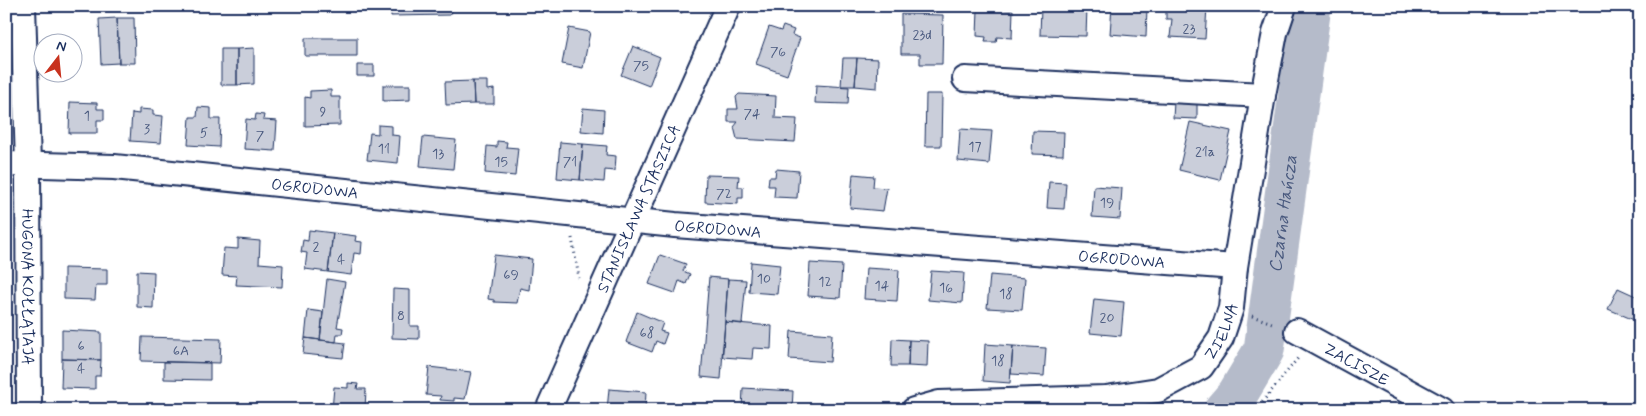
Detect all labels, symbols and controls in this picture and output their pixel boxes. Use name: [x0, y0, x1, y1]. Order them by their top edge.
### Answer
house number: 23: [1183, 20, 1195, 38]
house number: 23d: [912, 26, 932, 44]
north arrow: [32, 32, 82, 82]
text: N: [54, 37, 68, 56]
house number: 76: [770, 43, 786, 61]
house number: 75: [633, 57, 649, 75]
house number: 9: [320, 103, 327, 121]
house number: 74: [744, 105, 761, 123]
house number: 1: [84, 107, 90, 125]
house number: 3: [144, 120, 150, 138]
street label: STANISŁAWA STASZICA: [593, 121, 686, 296]
house number: 5: [200, 124, 208, 142]
house number: 7: [256, 127, 265, 145]
house number: 17: [968, 138, 982, 156]
house number: 11: [378, 140, 390, 158]
house number: 21a: [1195, 143, 1215, 161]
house number: 13: [432, 145, 444, 163]
house number: 15: [494, 153, 508, 171]
house number: 71: [563, 153, 577, 171]
water label: Czarna Hańcza: [1264, 153, 1304, 274]
street label: OGRODOWA: [270, 174, 359, 204]
house number: 72: [716, 185, 732, 203]
house number: 19: [1100, 194, 1114, 212]
street label: HUGONA KOŁŁĄTAJA: [16, 209, 38, 365]
street label: OGRODOWA: [673, 216, 762, 243]
house number: 2: [313, 238, 320, 256]
street label: OGRODOWA: [1077, 246, 1166, 274]
house number: 4: [337, 251, 345, 269]
house number: 69: [503, 266, 519, 284]
house number: 10: [757, 270, 771, 288]
house number: 12: [818, 273, 832, 291]
house number: 14: [875, 277, 890, 295]
house number: 16: [939, 279, 953, 297]
house number: 18: [999, 285, 1013, 303]
street label: ZIELNA: [1200, 300, 1244, 364]
house number: 8: [397, 307, 405, 325]
house number: 20: [1100, 309, 1114, 327]
house number: 68: [640, 324, 654, 342]
house number: 6: [77, 337, 85, 355]
street label: ZACISZE: [1320, 339, 1392, 391]
house number: 6A: [173, 342, 189, 360]
house number: 18: [991, 352, 1005, 370]
house number: 4: [77, 360, 85, 378]

